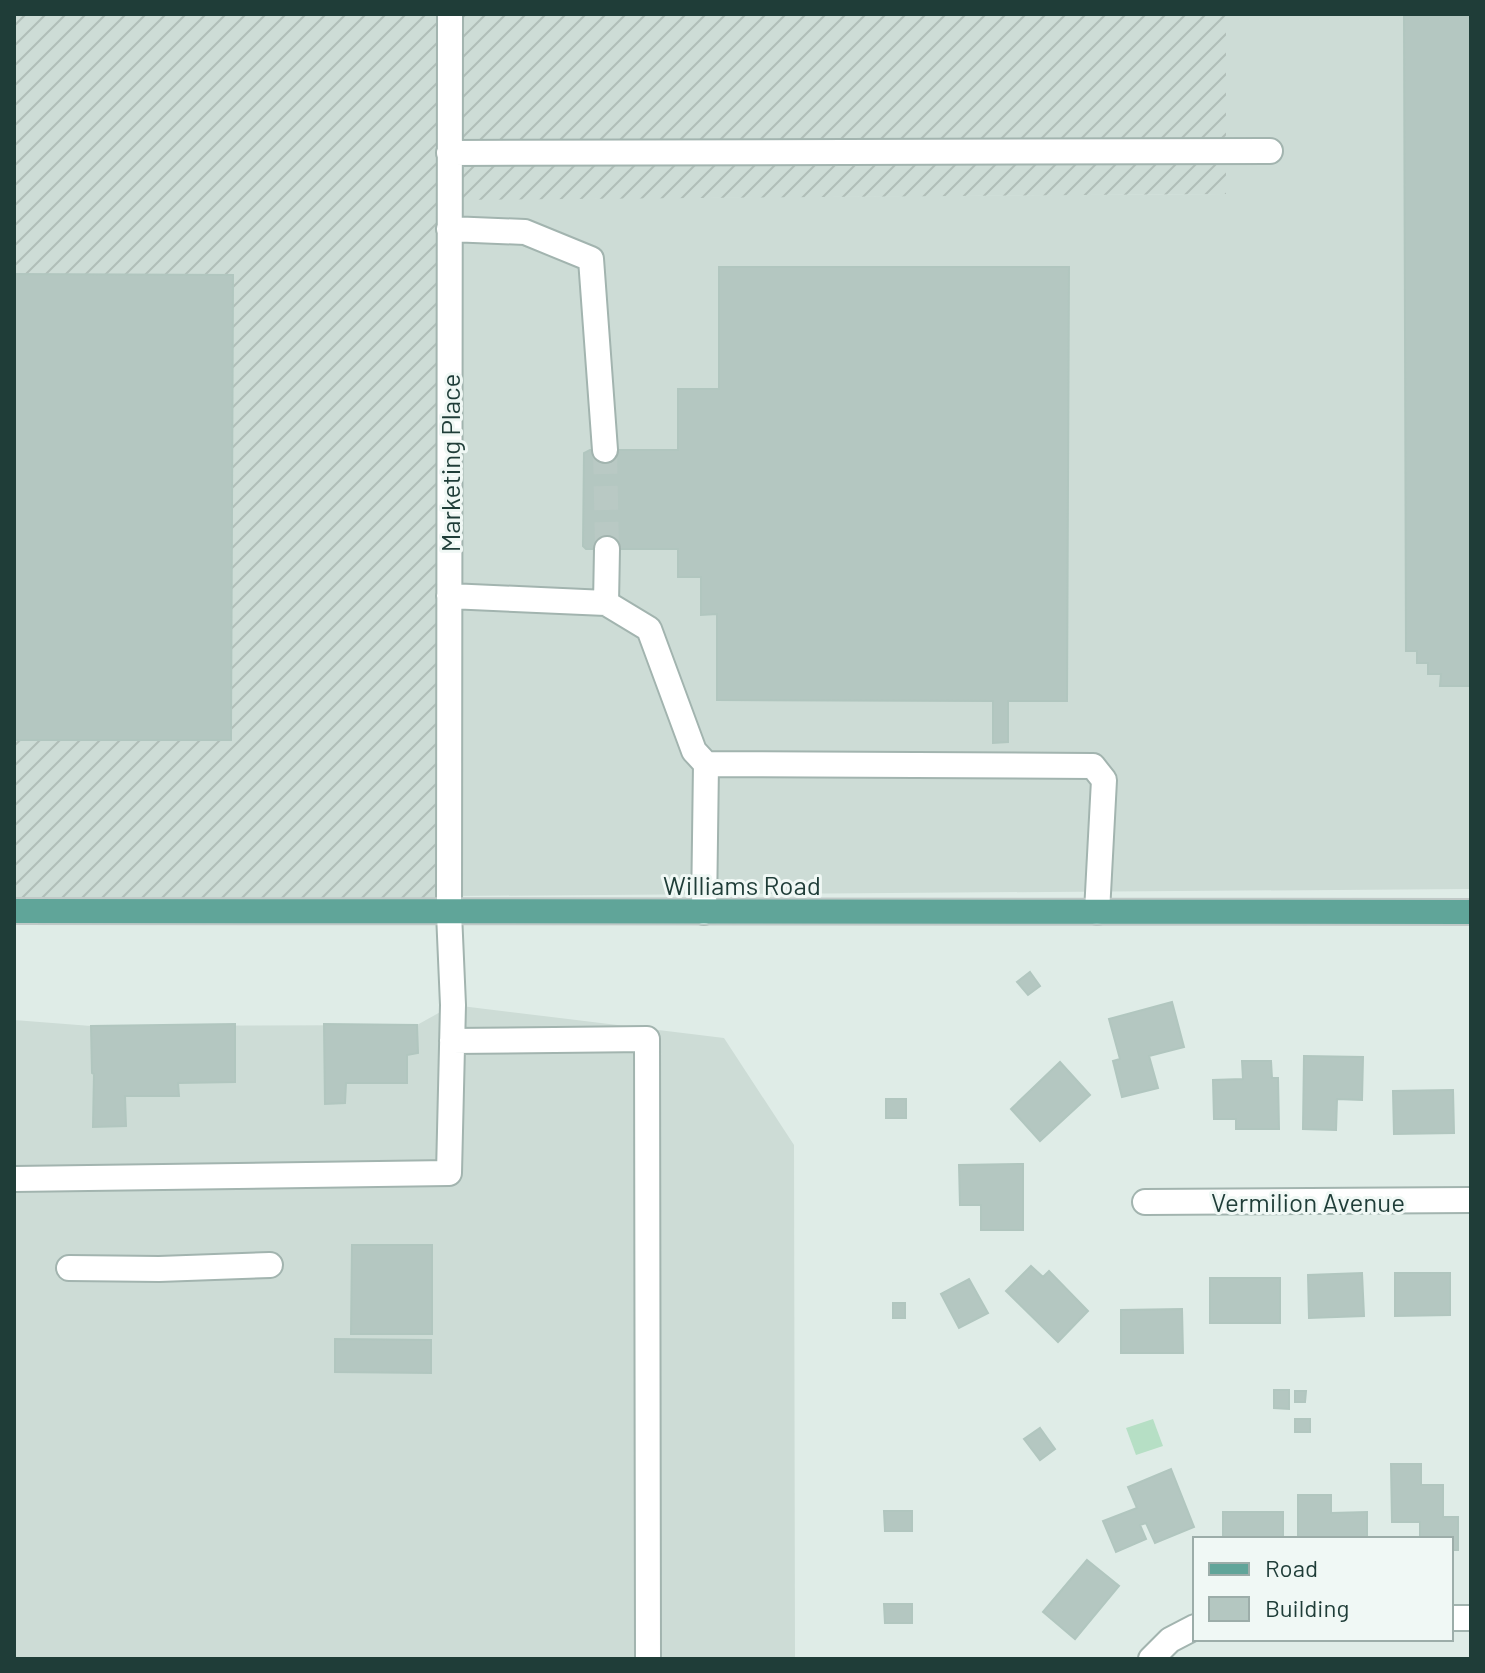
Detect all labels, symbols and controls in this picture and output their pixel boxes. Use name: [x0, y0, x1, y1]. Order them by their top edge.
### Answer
street label: Marketing Place: [434, 374, 465, 552]
street label: Williams Road: [663, 869, 821, 900]
street label: Vermilion Avenue: [1211, 1186, 1405, 1217]
legend: [1193, 1537, 1453, 1641]
text: Road: [1265, 1553, 1318, 1582]
text: Building: [1265, 1593, 1349, 1622]

